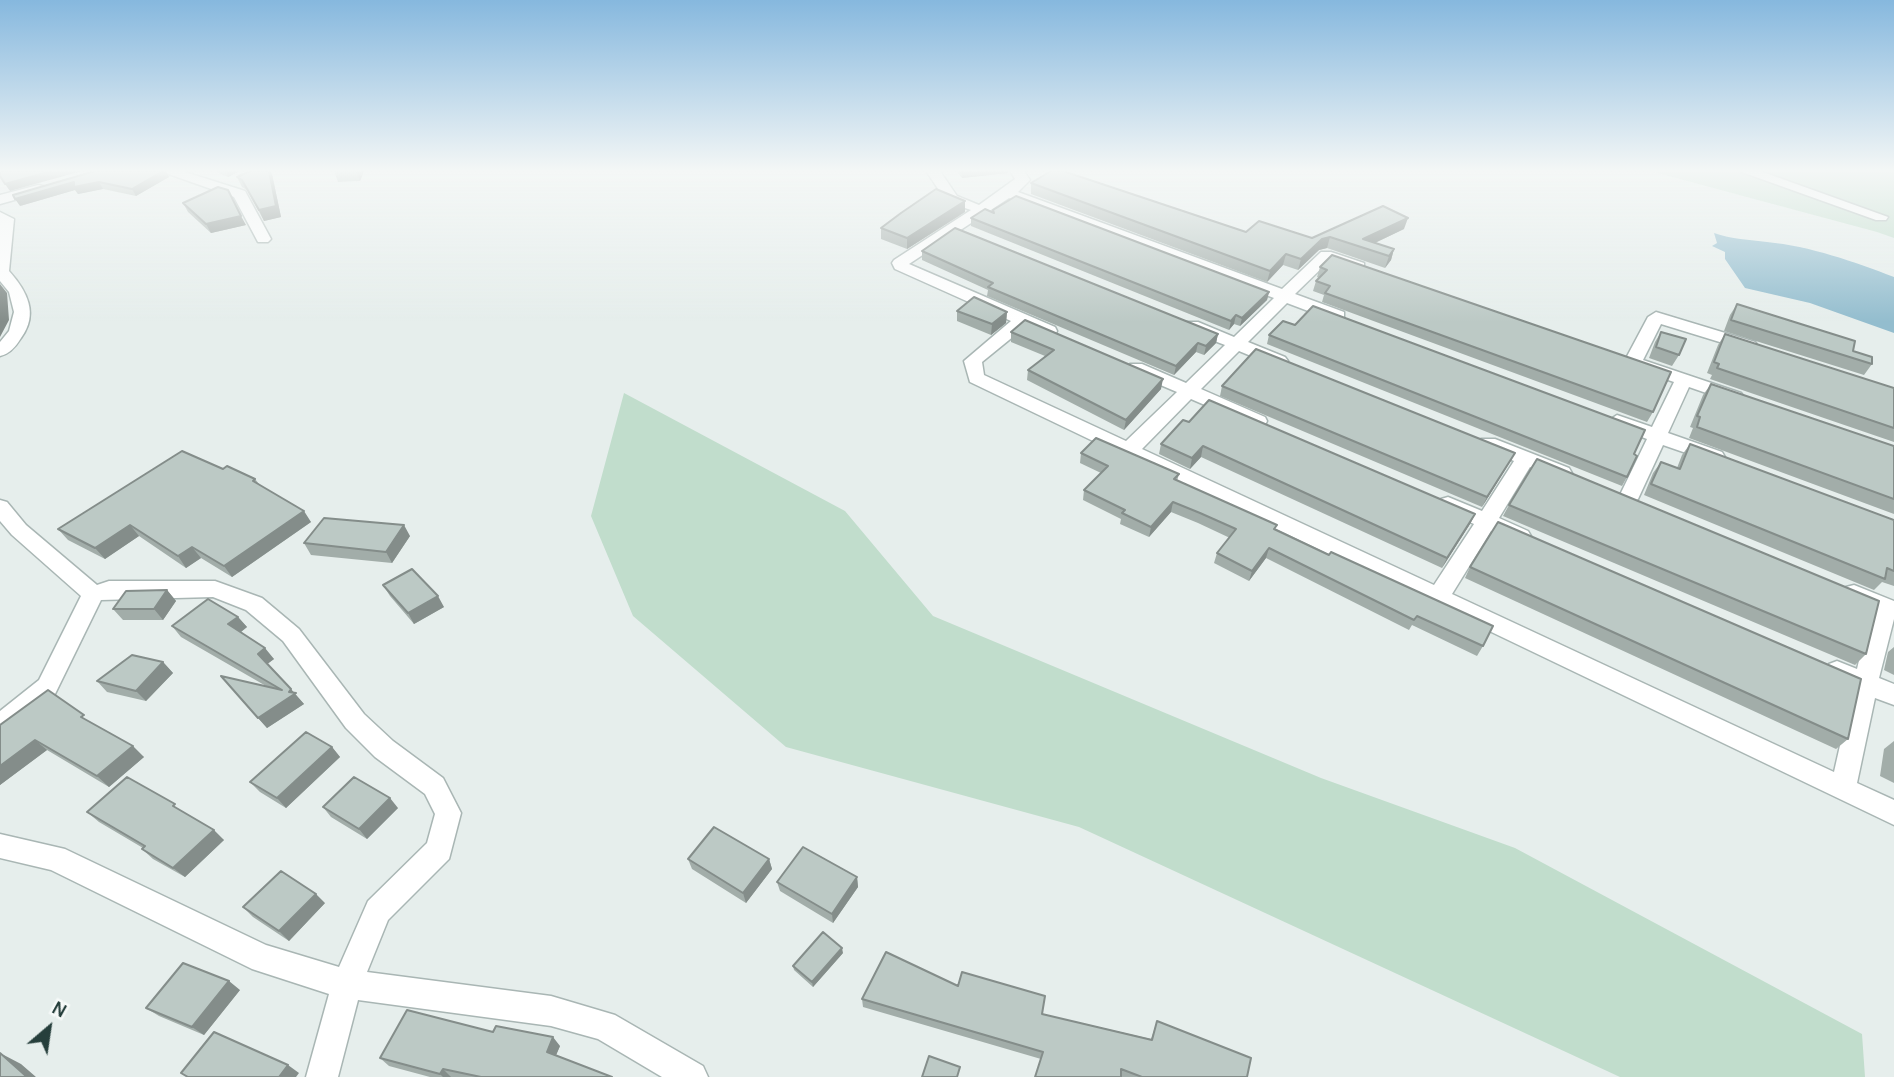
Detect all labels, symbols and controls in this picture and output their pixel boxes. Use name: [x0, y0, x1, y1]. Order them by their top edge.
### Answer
north arrow: [14, 993, 84, 1063]
text: N: [48, 997, 70, 1023]

